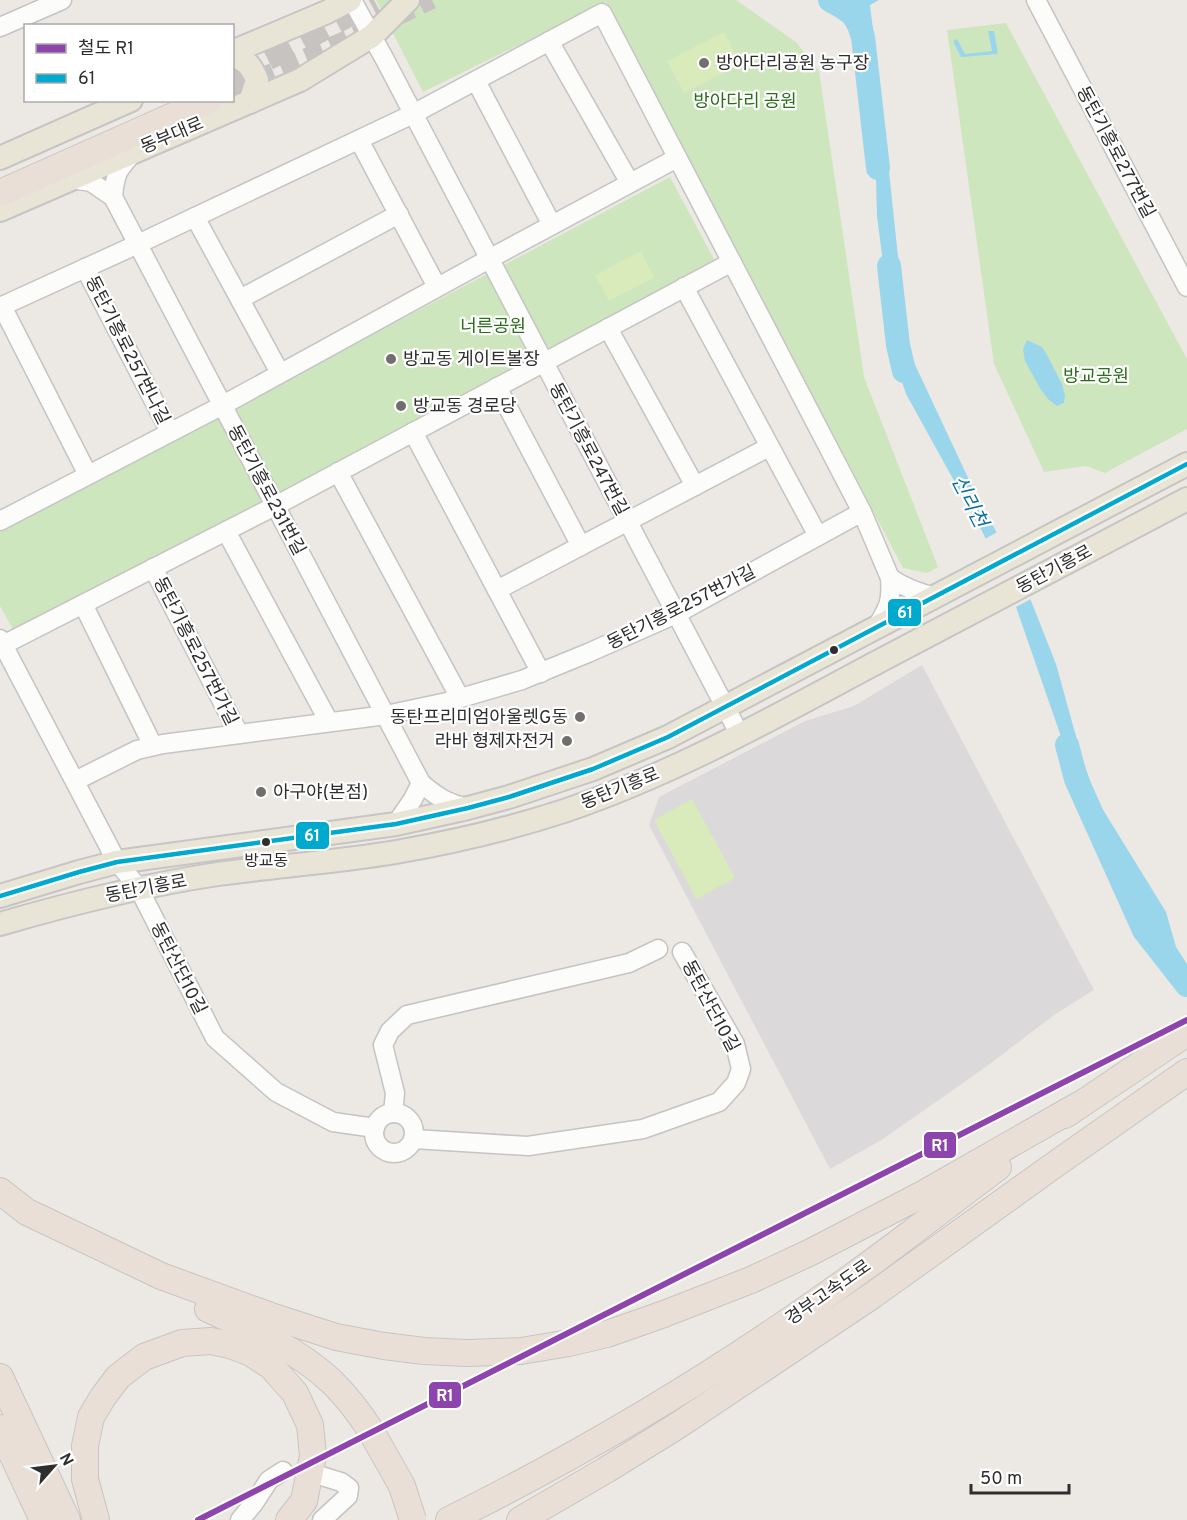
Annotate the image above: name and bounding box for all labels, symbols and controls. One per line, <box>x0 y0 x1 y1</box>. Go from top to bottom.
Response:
legend <box>24 24 234 102</box>
text: 철도 R1 <box>78 38 134 61</box>
place label: 방아다리공원 농구장 <box>716 53 869 76</box>
marker: 방아다리공원 농구장 <box>697 56 711 70</box>
text: 61 <box>78 68 95 91</box>
street label: 동탄기흥로277번길 <box>1070 83 1159 223</box>
park label: 방아다리 공원 <box>693 91 797 114</box>
street label: 동부대로 <box>138 113 208 160</box>
street label: 동탄기흥로257번나길 <box>79 272 174 429</box>
park label: 너른공원 <box>460 316 526 339</box>
place label: 방교동 게이트볼장 <box>403 349 540 372</box>
marker: 방교동 게이트볼장 <box>384 352 398 366</box>
park label: 방교공원 <box>1063 366 1129 389</box>
street label: 동탄기흥로247번길 <box>543 379 632 520</box>
place label: 방교동 경로당 <box>413 396 517 419</box>
marker: 방교동 경로당 <box>394 399 408 413</box>
street label: 동탄기흥로231번길 <box>222 422 310 560</box>
water label: 신리천 <box>944 471 994 535</box>
street label: 동탄기흥로 <box>1013 541 1097 600</box>
street label: 동탄기흥로257번가길 <box>603 561 760 656</box>
street label: 동탄기흥로257번가길 <box>147 573 242 730</box>
line badge: 61 <box>887 598 922 627</box>
text: 61 <box>897 604 913 624</box>
unlabelled marker <box>828 644 840 656</box>
place label: 동탄프리미엄아울렛G동 <box>390 707 568 730</box>
marker: 동탄프리미엄아울렛G동 <box>573 710 587 724</box>
place label: 라바 형제자전거 <box>435 731 555 754</box>
marker: 라바 형제자전거 <box>560 734 574 748</box>
street label: 동탄기흥로 <box>578 763 663 816</box>
place label: 아구야(본점) <box>273 782 368 805</box>
marker: 아구야(본점) <box>254 785 268 799</box>
line badge: 61 <box>295 821 330 850</box>
text: 61 <box>304 827 320 847</box>
marker: 방교동 <box>260 836 272 848</box>
place label: 방교동 <box>244 852 288 872</box>
street label: 동탄기흥로 <box>103 870 189 909</box>
street label: 동탄산단10길 <box>144 918 211 1019</box>
street label: 동탄산단10길 <box>676 957 744 1057</box>
line badge: R1 <box>923 1131 957 1159</box>
text: R1 <box>931 1137 949 1157</box>
street label: 경부고속도로 <box>782 1255 876 1331</box>
line badge: R1 <box>428 1381 462 1409</box>
text: R1 <box>436 1387 454 1407</box>
north arrow <box>24 1436 84 1496</box>
text: N <box>54 1450 77 1470</box>
scale bar <box>971 1457 1068 1495</box>
text: 50 m <box>980 1468 1022 1491</box>

